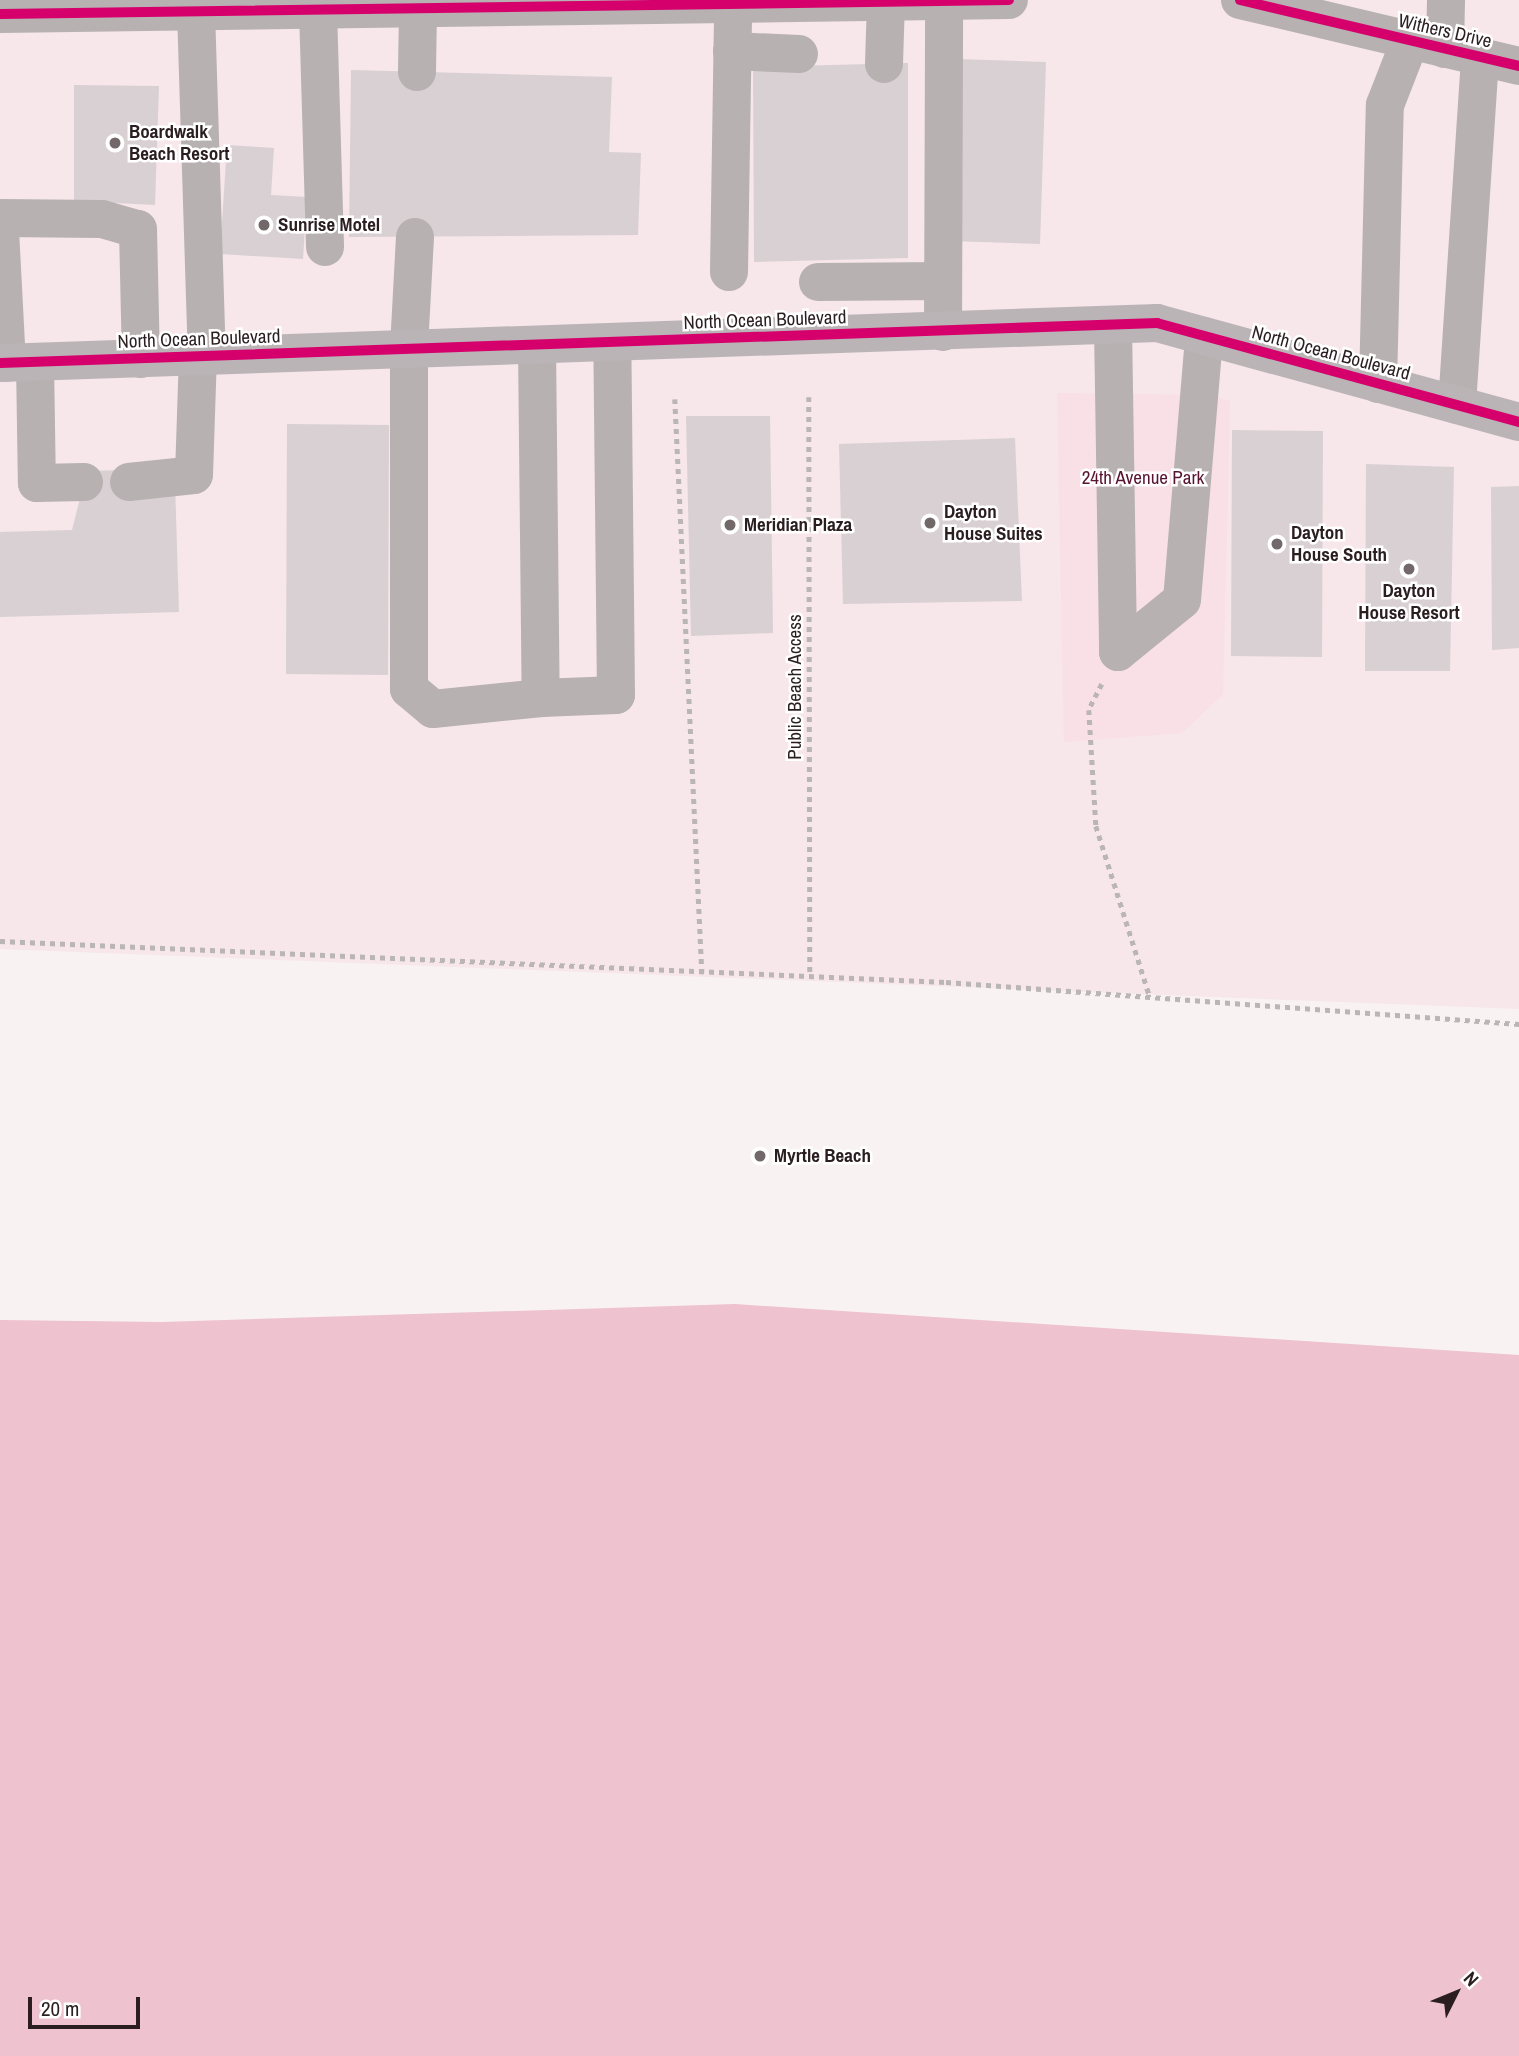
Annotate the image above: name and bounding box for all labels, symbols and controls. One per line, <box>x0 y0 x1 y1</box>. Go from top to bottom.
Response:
street label: Withers Drive <box>1396 9 1494 53</box>
place label: Boardwalk Beach Resort <box>129 121 229 165</box>
marker: Boardwalk Beach Resort <box>107 135 123 151</box>
place label: Sunrise Motel <box>278 214 380 236</box>
marker: Sunrise Motel <box>256 217 272 233</box>
street label: North Ocean Boulevard <box>683 306 847 334</box>
street label: North Ocean Boulevard <box>1249 321 1413 385</box>
street label: North Ocean Boulevard <box>117 325 281 353</box>
park label: 24th Avenue Park <box>1081 467 1205 489</box>
place label: Dayton House Suites <box>944 501 1043 545</box>
place label: Meridian Plaza <box>744 514 852 536</box>
marker: Dayton House Suites <box>922 515 938 531</box>
marker: Meridian Plaza <box>722 517 738 533</box>
place label: Dayton House South <box>1291 522 1387 566</box>
marker: Dayton House South <box>1269 536 1285 552</box>
marker: Dayton House Resort <box>1401 561 1417 577</box>
place label: Dayton House Resort <box>1358 580 1460 624</box>
street label: Public Beach Access <box>784 614 806 760</box>
place label: Myrtle Beach <box>774 1145 871 1167</box>
marker: Myrtle Beach <box>752 1148 768 1164</box>
north arrow <box>1421 1958 1491 2028</box>
text: N <box>1458 1966 1485 1992</box>
scale bar <box>32 1982 144 2026</box>
text: 20 m <box>41 1994 79 2023</box>

